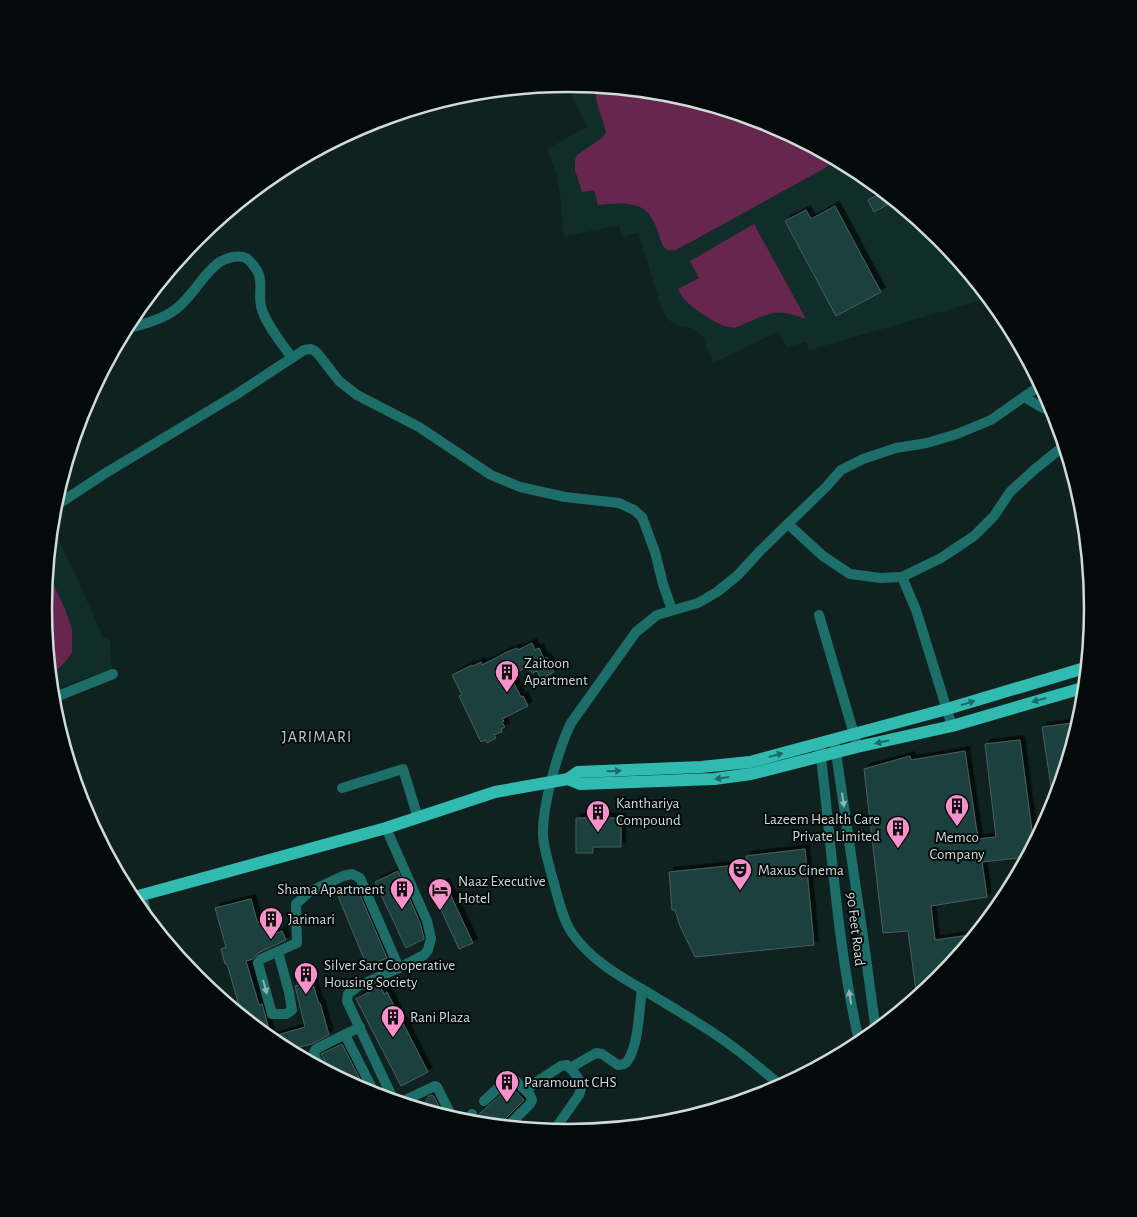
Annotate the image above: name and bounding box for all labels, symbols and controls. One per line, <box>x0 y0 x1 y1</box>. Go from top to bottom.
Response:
place label: Zaitoon Apartment <box>524 656 588 688</box>
building icon: Zaitoon Apartment <box>494 659 520 693</box>
one-way arrow <box>1031 697 1046 705</box>
one-way arrow <box>961 698 976 706</box>
district label: JARIMARI <box>282 729 352 745</box>
one-way arrow <box>873 738 889 746</box>
one-way arrow <box>768 751 783 759</box>
one-way arrow <box>607 766 623 774</box>
one-way arrow <box>714 774 730 782</box>
one-way arrow <box>840 793 848 809</box>
building icon: Memco Company <box>944 793 970 827</box>
place label: Kanthariya Compound <box>616 796 681 828</box>
building icon: Kanthariya Compound <box>585 799 611 833</box>
place label: Lazeem Health Care Private Limited <box>764 812 880 844</box>
building icon: Lazeem Health Care Private Limited <box>885 815 911 849</box>
place label: Memco Company <box>930 830 985 862</box>
theatre icon: Maxus Cinema <box>727 857 753 891</box>
place label: Maxus Cinema <box>758 863 844 878</box>
place label: Naaz Executive Hotel <box>458 874 546 906</box>
building icon: Shama Apartment <box>389 876 415 910</box>
hotel icon: Naaz Executive Hotel <box>427 877 453 911</box>
place label: Shama Apartment <box>277 882 384 897</box>
street label: 90 Feet Road <box>844 891 868 967</box>
building icon: Jarimari <box>258 906 284 940</box>
place label: Jarimari <box>288 912 335 927</box>
place label: Silver Sarc Cooperative Housing Society <box>324 958 455 990</box>
building icon: Silver Sarc Cooperative Housing Society <box>293 961 319 995</box>
one-way arrow <box>261 980 269 995</box>
one-way arrow <box>846 989 854 1005</box>
building icon: Rani Plaza <box>380 1004 406 1038</box>
place label: Rani Plaza <box>410 1010 470 1025</box>
building icon: Paramount CHS <box>494 1069 520 1103</box>
place label: Paramount CHS <box>524 1075 617 1090</box>

